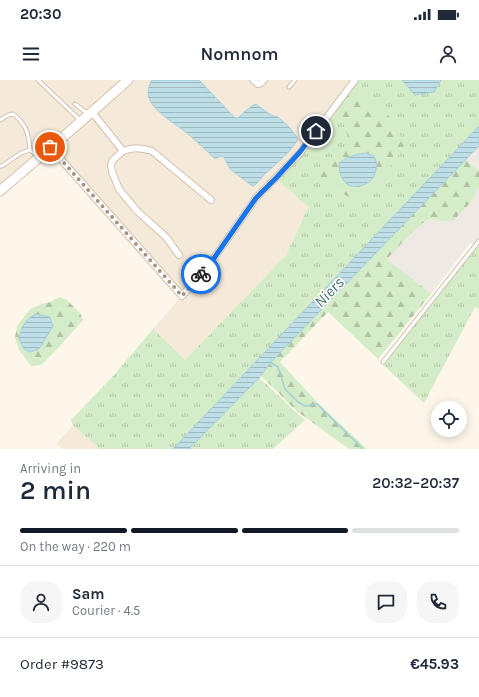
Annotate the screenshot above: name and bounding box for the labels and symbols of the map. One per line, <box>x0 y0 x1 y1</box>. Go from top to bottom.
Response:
pin <box>299 114 333 148</box>
pin <box>33 130 67 164</box>
courier <box>181 254 221 294</box>
water label: Niers <box>310 273 348 311</box>

